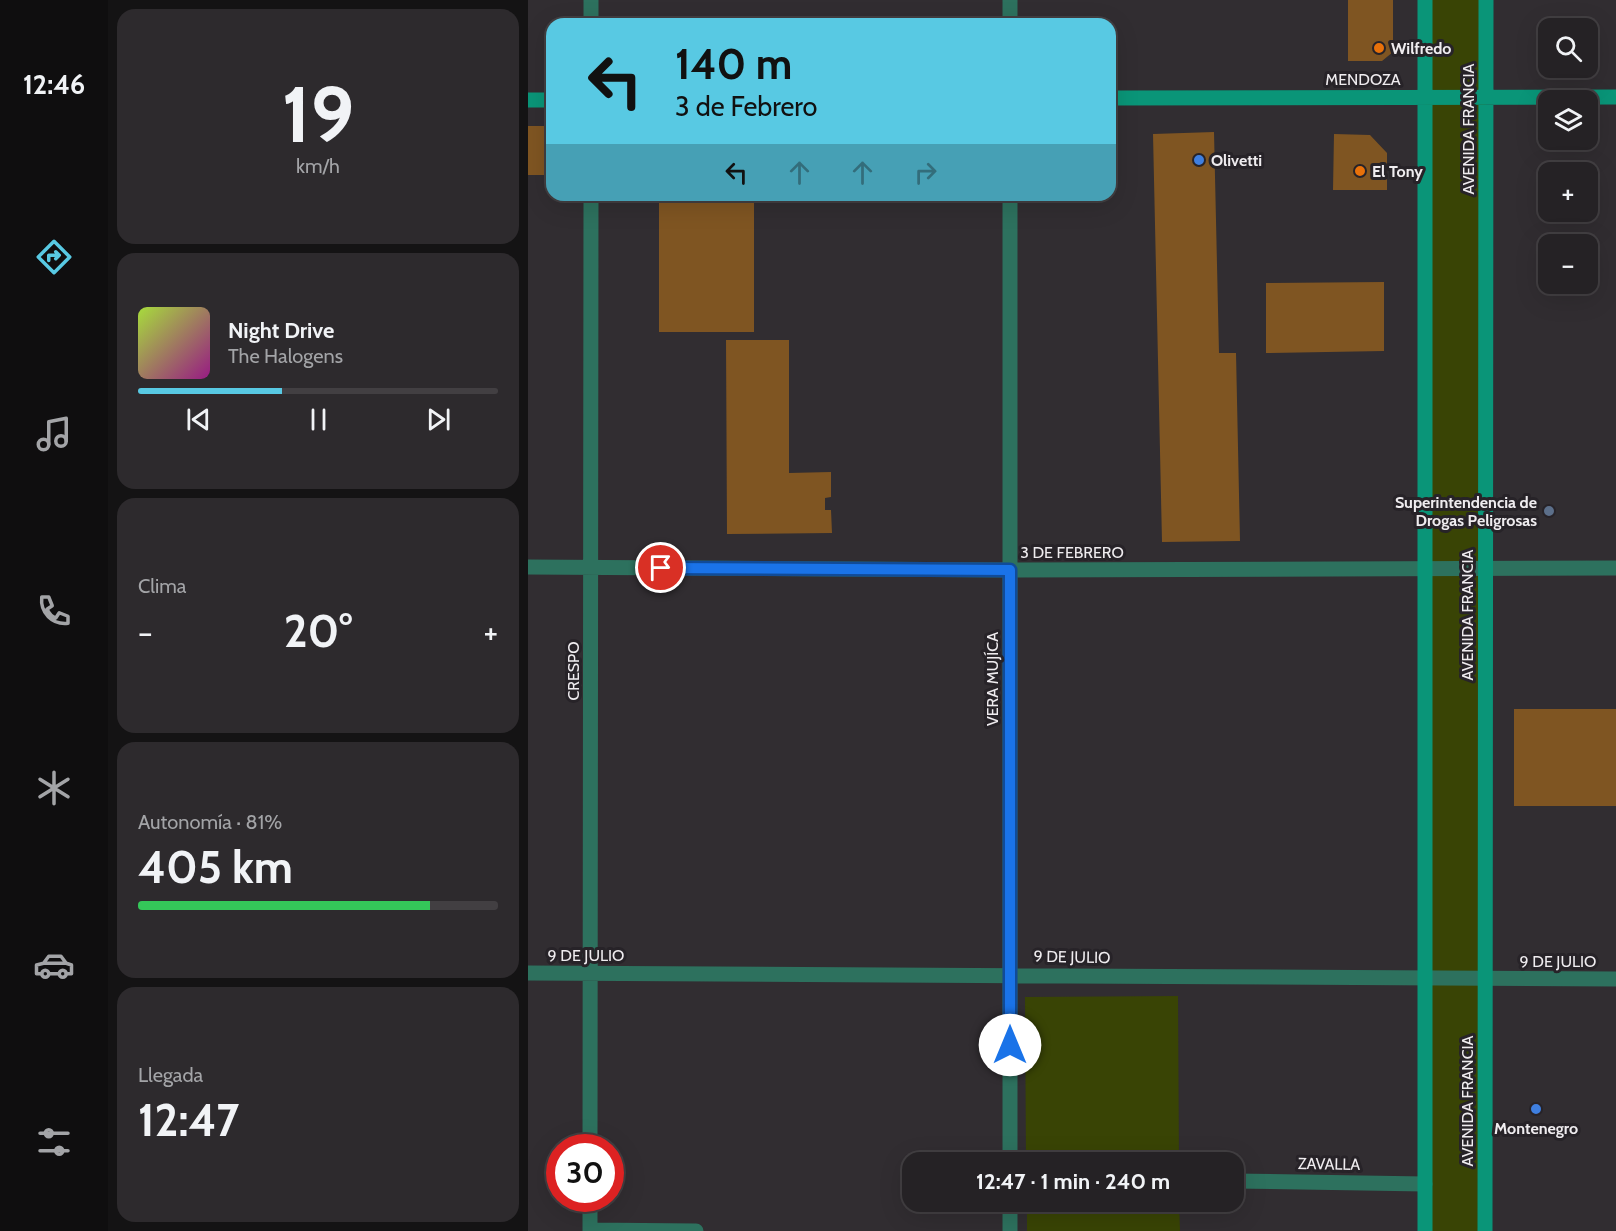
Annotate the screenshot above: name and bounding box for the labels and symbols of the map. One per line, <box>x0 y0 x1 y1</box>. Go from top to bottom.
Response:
place label: Wilfredo <box>1391 39 1451 58</box>
marker: Wilfredo <box>1372 41 1386 55</box>
street label: AVENIDA FRANCIA <box>1459 63 1478 194</box>
street label: MENDOZA <box>1325 70 1401 89</box>
place label: Olivetti <box>1211 151 1262 170</box>
marker: Olivetti <box>1192 153 1206 167</box>
place label: El Tony <box>1372 162 1423 181</box>
marker: El Tony <box>1353 164 1367 178</box>
place label: Superintendencia de Drogas Peligrosas <box>1395 493 1537 530</box>
marker: Superintendencia de Drogas Peligrosas <box>1542 504 1556 518</box>
pin <box>635 542 686 593</box>
street label: 3 DE FEBRERO <box>1020 543 1124 562</box>
street label: AVENIDA FRANCIA <box>1458 549 1477 680</box>
street label: VERA MUJÍCA <box>983 632 1002 726</box>
street label: CRESPO <box>564 641 583 701</box>
street label: 9 DE JULIO <box>548 946 624 965</box>
street label: 9 DE JULIO <box>1033 947 1111 967</box>
street label: 9 DE JULIO <box>1520 952 1596 971</box>
position arrow <box>978 1013 1042 1077</box>
street label: AVENIDA FRANCIA <box>1458 1035 1477 1166</box>
marker: Montenegro <box>1529 1102 1543 1116</box>
place label: Montenegro <box>1494 1119 1578 1138</box>
speed limit sign: 30 <box>546 1134 624 1212</box>
street label: ZAVALLA <box>1298 1154 1361 1174</box>

